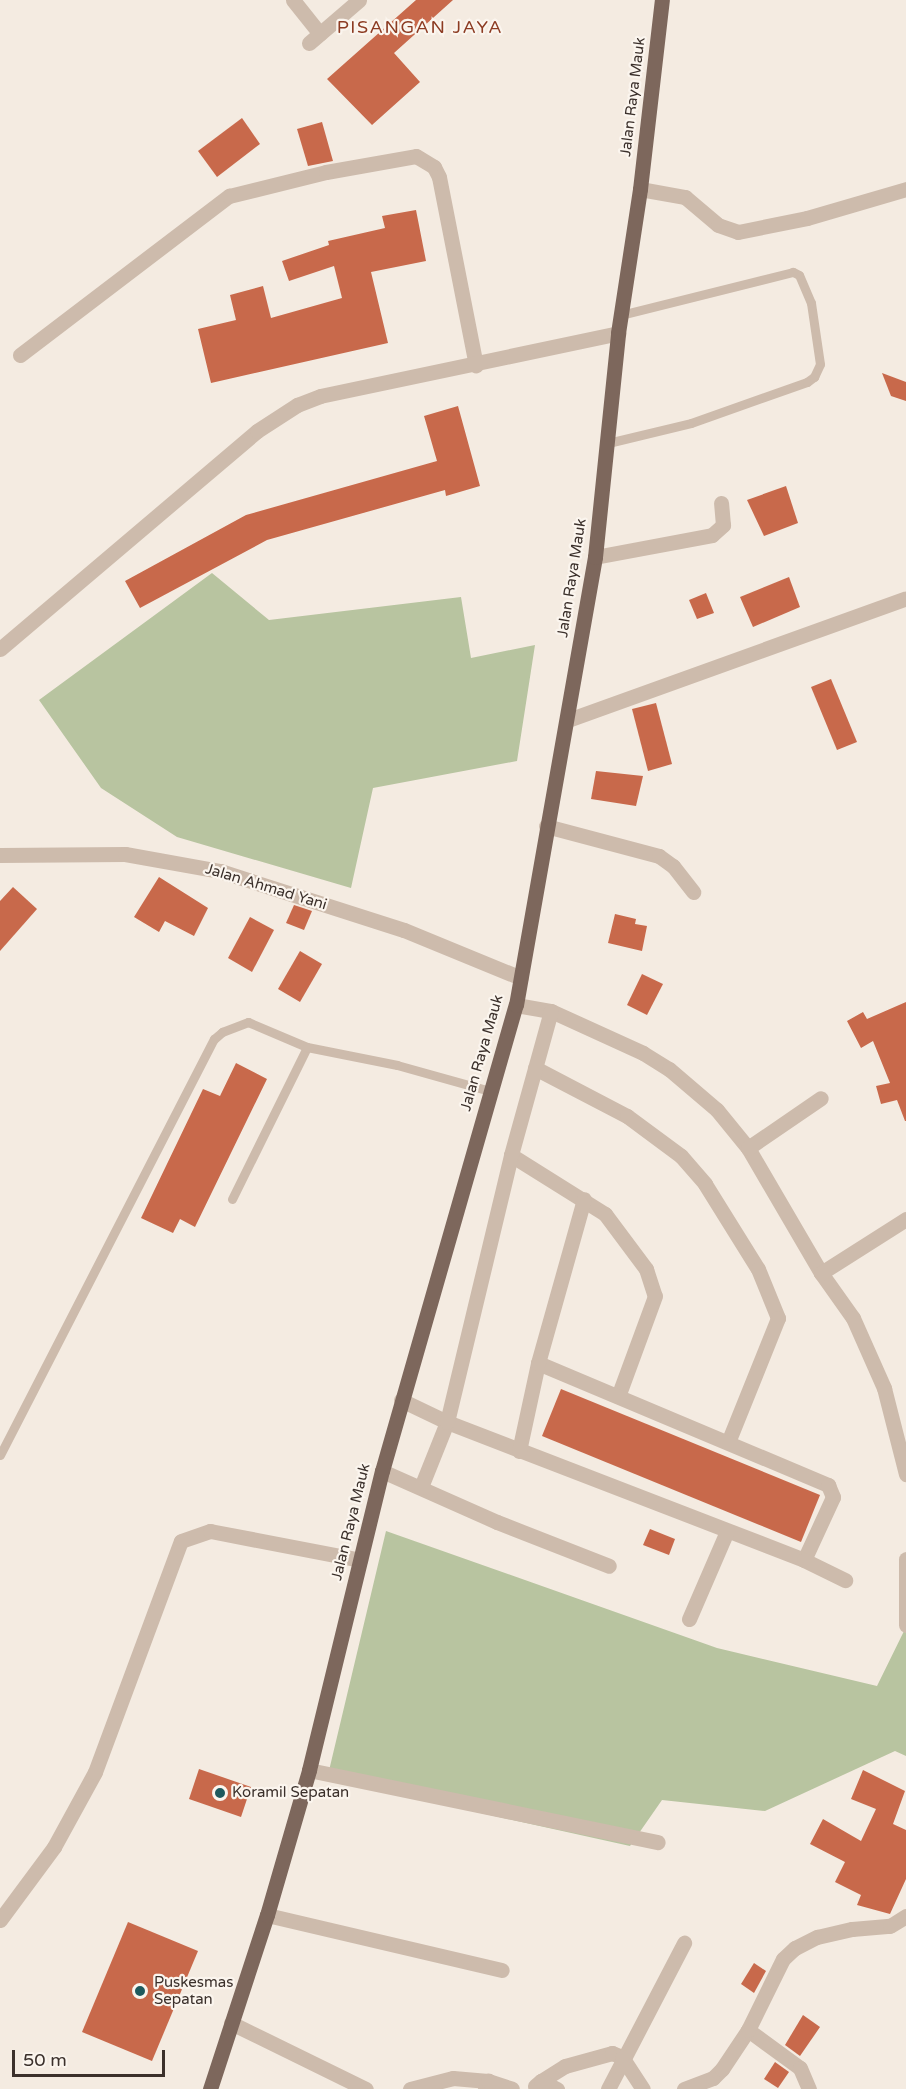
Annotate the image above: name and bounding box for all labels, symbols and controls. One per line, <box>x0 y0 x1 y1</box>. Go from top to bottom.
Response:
district label: PISANGAN JAYA <box>337 16 503 38</box>
street label: Jalan Raya Mauk <box>617 36 649 158</box>
street label: Jalan Raya Mauk <box>554 517 590 639</box>
street label: Jalan Ahmad Yani <box>203 860 329 914</box>
street label: Jalan Raya Mauk <box>457 993 507 1113</box>
street label: Jalan Raya Mauk <box>328 1462 374 1582</box>
place label: Koramil Sepatan <box>232 1784 349 1802</box>
marker: Koramil Sepatan <box>213 1786 227 1800</box>
place label: Puskesmas Sepatan <box>154 1973 233 2008</box>
marker: Puskesmas Sepatan <box>131 1982 149 2000</box>
scale bar <box>15 2038 168 2076</box>
text: 50 m <box>23 2049 67 2071</box>

